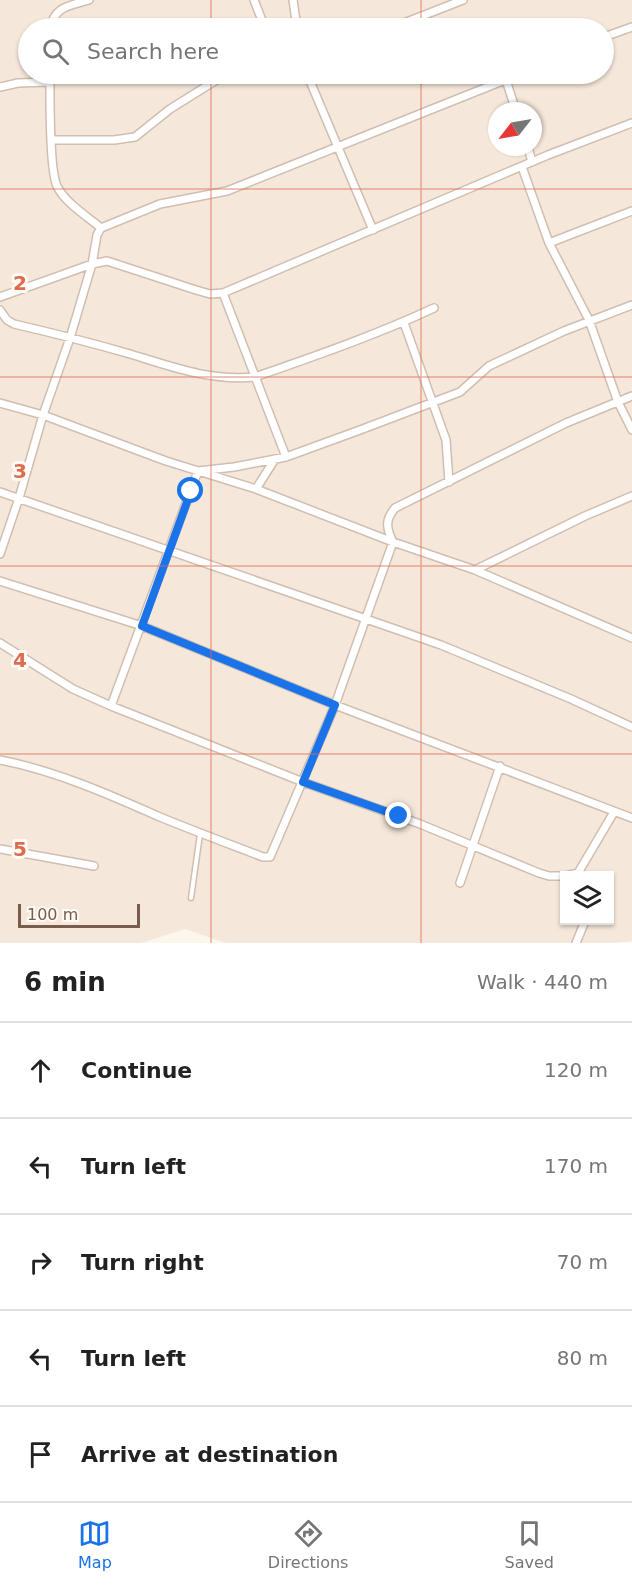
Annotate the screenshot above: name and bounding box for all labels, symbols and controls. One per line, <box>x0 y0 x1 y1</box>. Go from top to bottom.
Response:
search box <box>18 18 614 84</box>
icon: search <box>39 35 72 68</box>
text: Search here <box>87 39 219 64</box>
north arrow <box>488 102 542 156</box>
text: 2 <box>13 271 27 295</box>
text: 3 <box>13 459 27 483</box>
route start <box>177 477 203 503</box>
text: 4 <box>13 648 27 672</box>
route end <box>385 802 411 828</box>
text: 5 <box>13 837 27 861</box>
map controls <box>560 871 614 925</box>
button: layers <box>560 871 614 925</box>
scale bar <box>18 901 140 929</box>
text: 100 m <box>27 905 78 924</box>
text: 6 min <box>24 967 106 997</box>
text: Walk · 440 m <box>477 970 608 994</box>
icon: ahead <box>24 1054 57 1087</box>
text: Continue <box>81 1058 192 1083</box>
text: 120 m <box>544 1058 608 1082</box>
icon: left <box>24 1150 57 1183</box>
text: Turn left <box>81 1154 186 1179</box>
text: 170 m <box>544 1154 608 1178</box>
icon: right <box>24 1246 57 1279</box>
text: Turn right <box>81 1250 204 1275</box>
text: 70 m <box>557 1250 608 1274</box>
icon: left <box>24 1342 57 1375</box>
text: Turn left <box>81 1346 186 1371</box>
text: 80 m <box>557 1346 608 1370</box>
icon: arrive <box>24 1438 57 1471</box>
text: Arrive at destination <box>81 1442 338 1467</box>
tab: Map <box>78 1517 112 1572</box>
tab: Directions <box>268 1517 348 1572</box>
tab: Saved <box>505 1517 554 1572</box>

